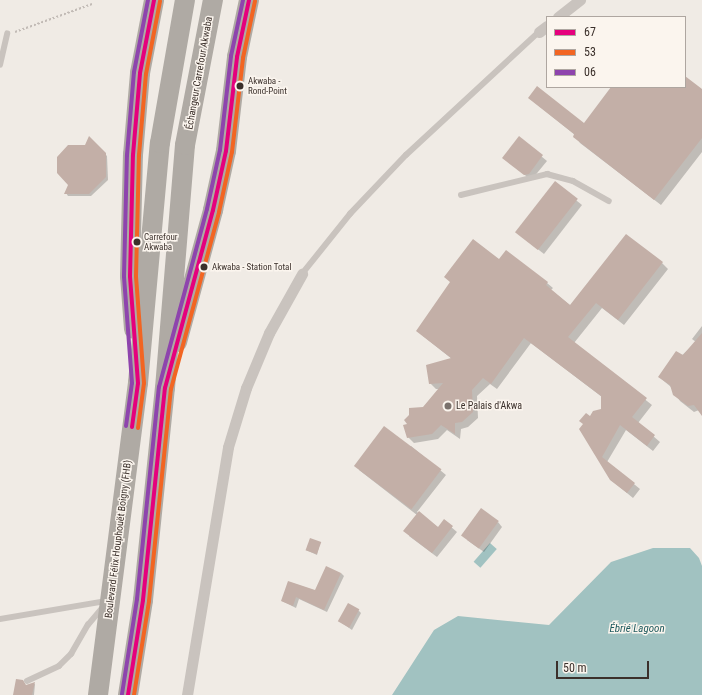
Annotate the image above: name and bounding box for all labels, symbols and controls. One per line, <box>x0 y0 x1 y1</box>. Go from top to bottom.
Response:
street label: Échangeur Carrefour Akwaba <box>183 16 215 130</box>
legend <box>546 16 686 88</box>
text: 67 <box>584 25 596 39</box>
text: 53 <box>584 45 596 59</box>
text: 06 <box>584 65 596 79</box>
place label: Akwaba - Rond-Point <box>248 76 287 97</box>
marker: Akwaba - Rond-Point <box>235 81 245 91</box>
place label: Carrefour Akwaba <box>144 232 177 253</box>
marker: Carrefour Akwaba <box>132 237 142 247</box>
marker: Akwaba - Station Total <box>199 262 209 272</box>
place label: Akwaba - Station Total <box>212 262 292 272</box>
place label: Le Palais d'Akwa <box>456 400 522 412</box>
marker: Le Palais d'Akwa <box>443 401 453 411</box>
street label: Boulevard Félix Houphouët Boigny (FHB) <box>102 459 134 619</box>
water label: Ébrié Lagoon <box>609 622 665 636</box>
scale bar <box>558 653 651 679</box>
text: 50 m <box>563 661 587 675</box>

